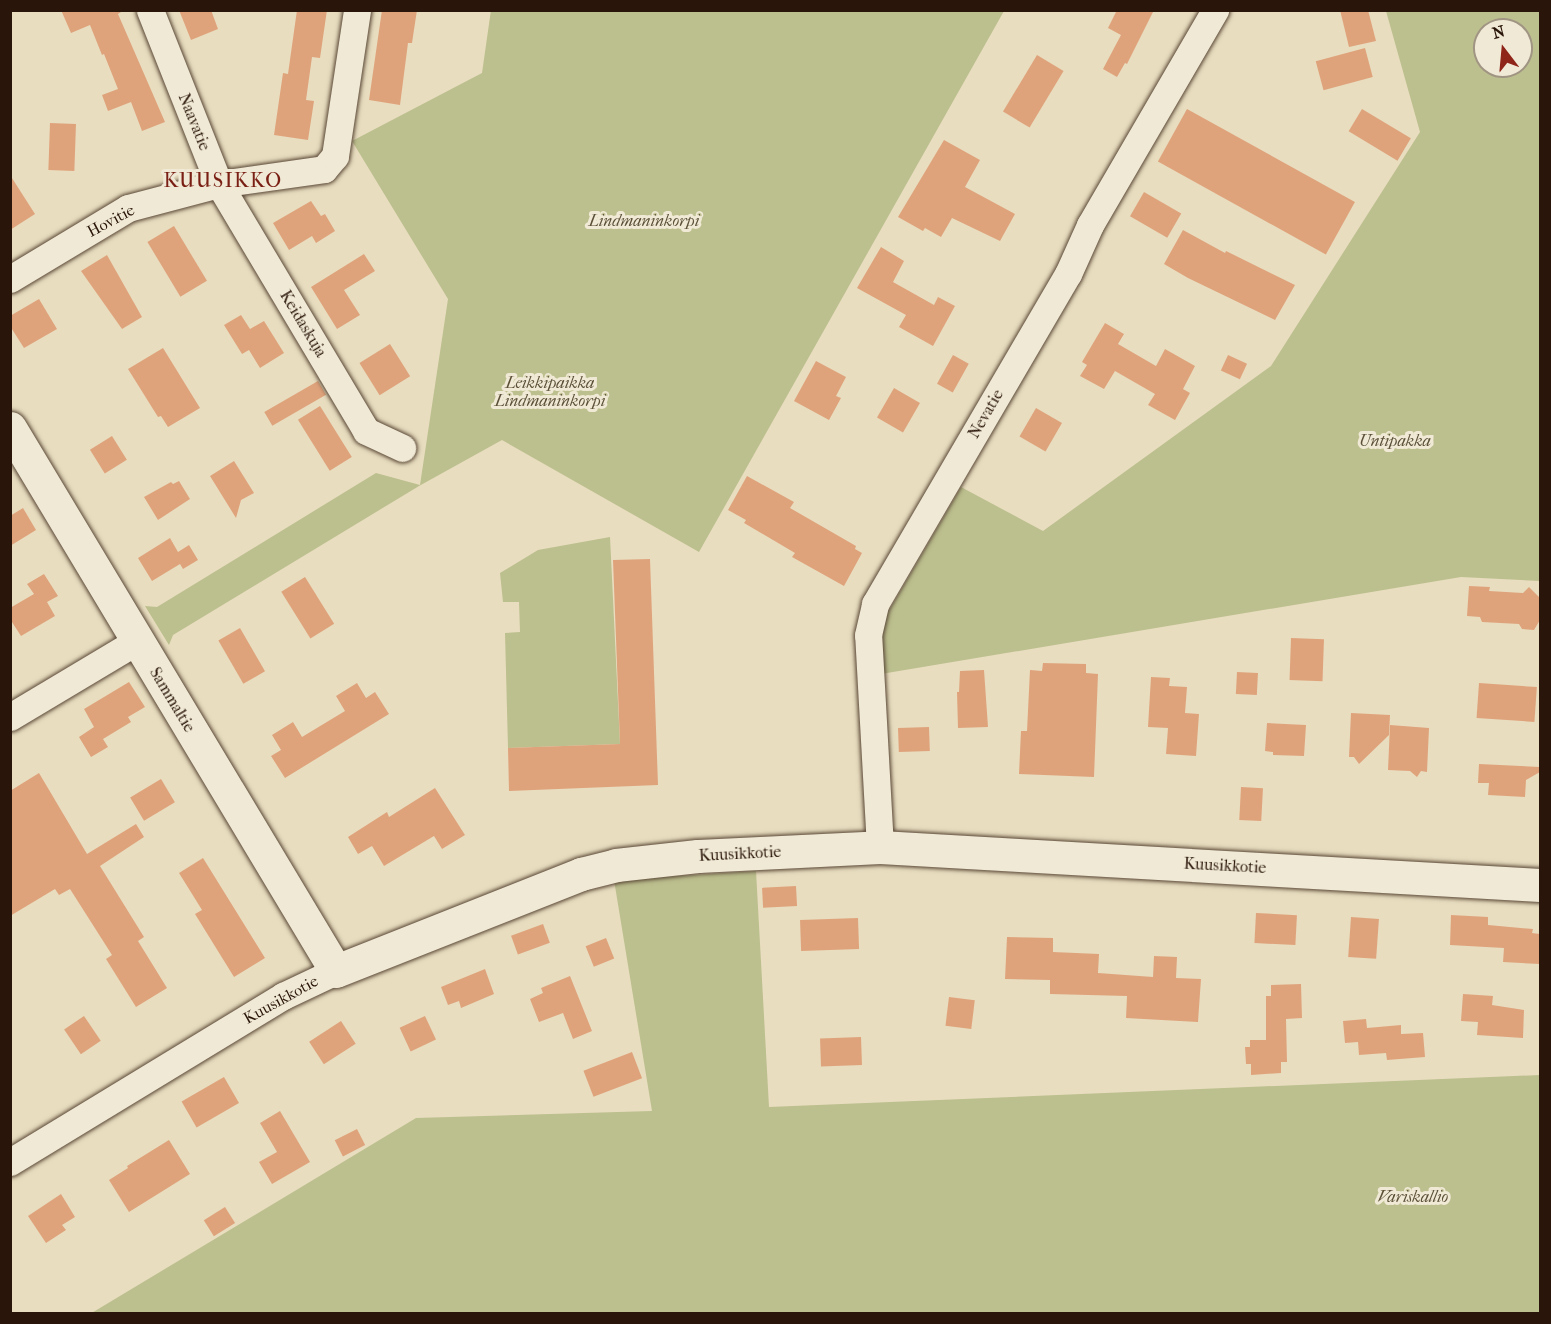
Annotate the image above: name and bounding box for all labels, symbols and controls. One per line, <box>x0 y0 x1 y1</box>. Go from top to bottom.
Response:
north arrow <box>1473 18 1533 78</box>
text: N <box>1490 21 1507 43</box>
street label: Naavatie <box>174 91 214 153</box>
district label: KUUSIKKO <box>163 168 283 192</box>
street label: Hovitie <box>84 201 138 241</box>
park label: Lindmaninkorpi <box>589 211 699 231</box>
street label: Keidaskuja <box>276 287 330 361</box>
park label: Leikkipaikka Lindmaninkorpi <box>495 373 605 411</box>
street label: Nevatie <box>964 386 1008 442</box>
park label: Untipakka <box>1359 431 1431 451</box>
street label: Sammaltie <box>145 664 199 736</box>
street label: Kuusikkotie <box>698 842 782 866</box>
street label: Kuusikkotie <box>1183 854 1267 878</box>
street label: Kuusikkotie <box>240 972 322 1028</box>
park label: Variskallio <box>1378 1187 1448 1207</box>

